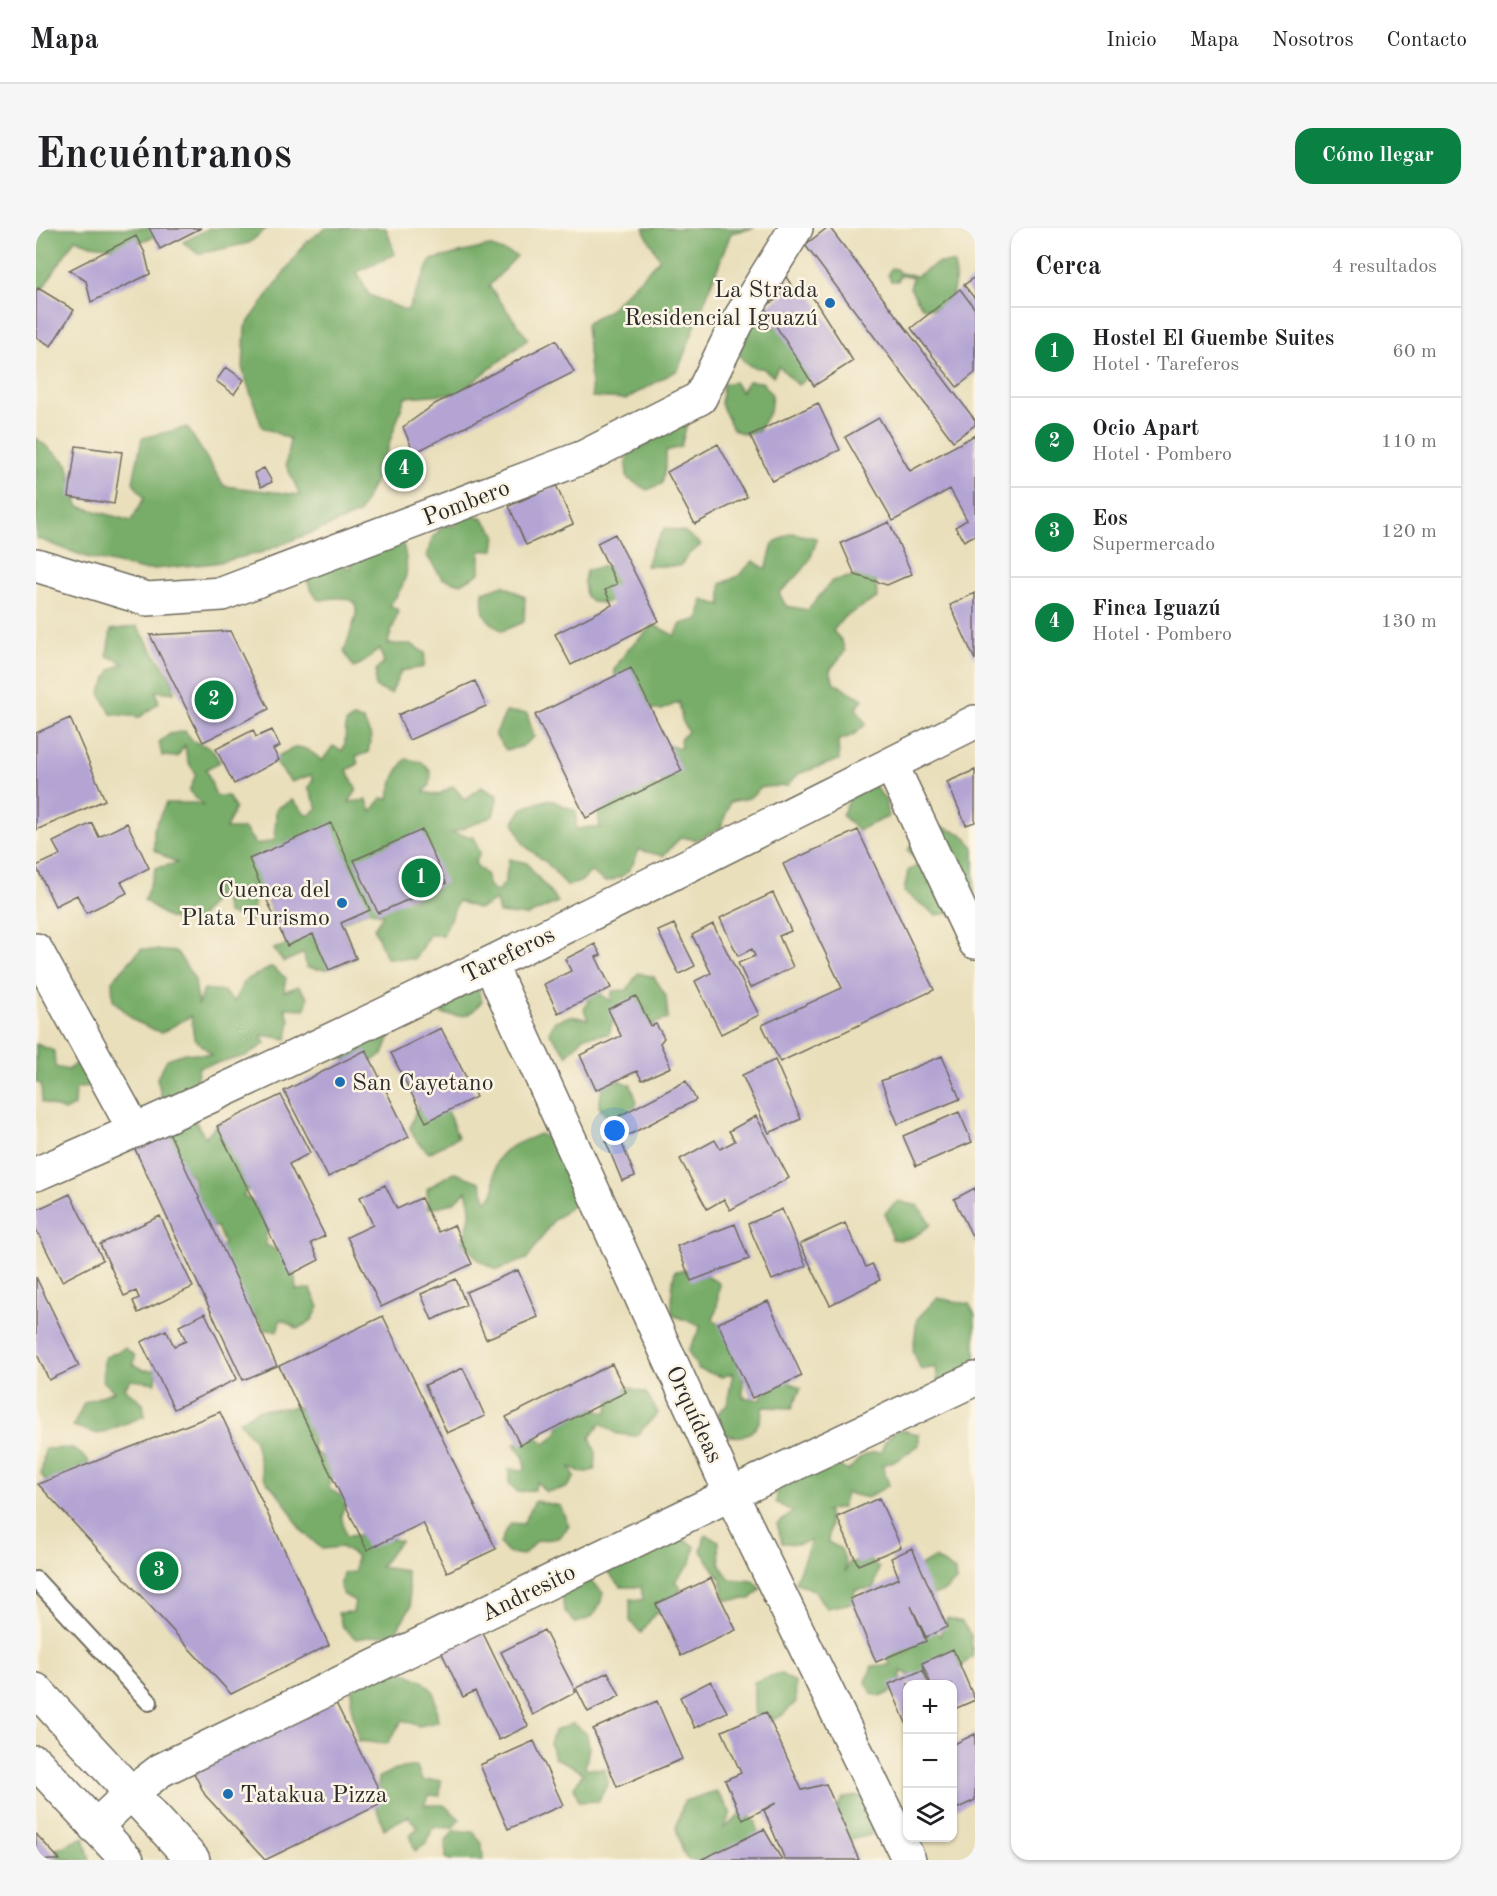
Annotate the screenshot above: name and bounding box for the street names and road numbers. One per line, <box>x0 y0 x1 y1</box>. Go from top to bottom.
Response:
street label: Pombero <box>420 476 514 531</box>
street label: Tareferos <box>459 923 559 988</box>
street label: Orquídeas <box>660 1363 726 1467</box>
street label: Andresito <box>478 1561 580 1627</box>

